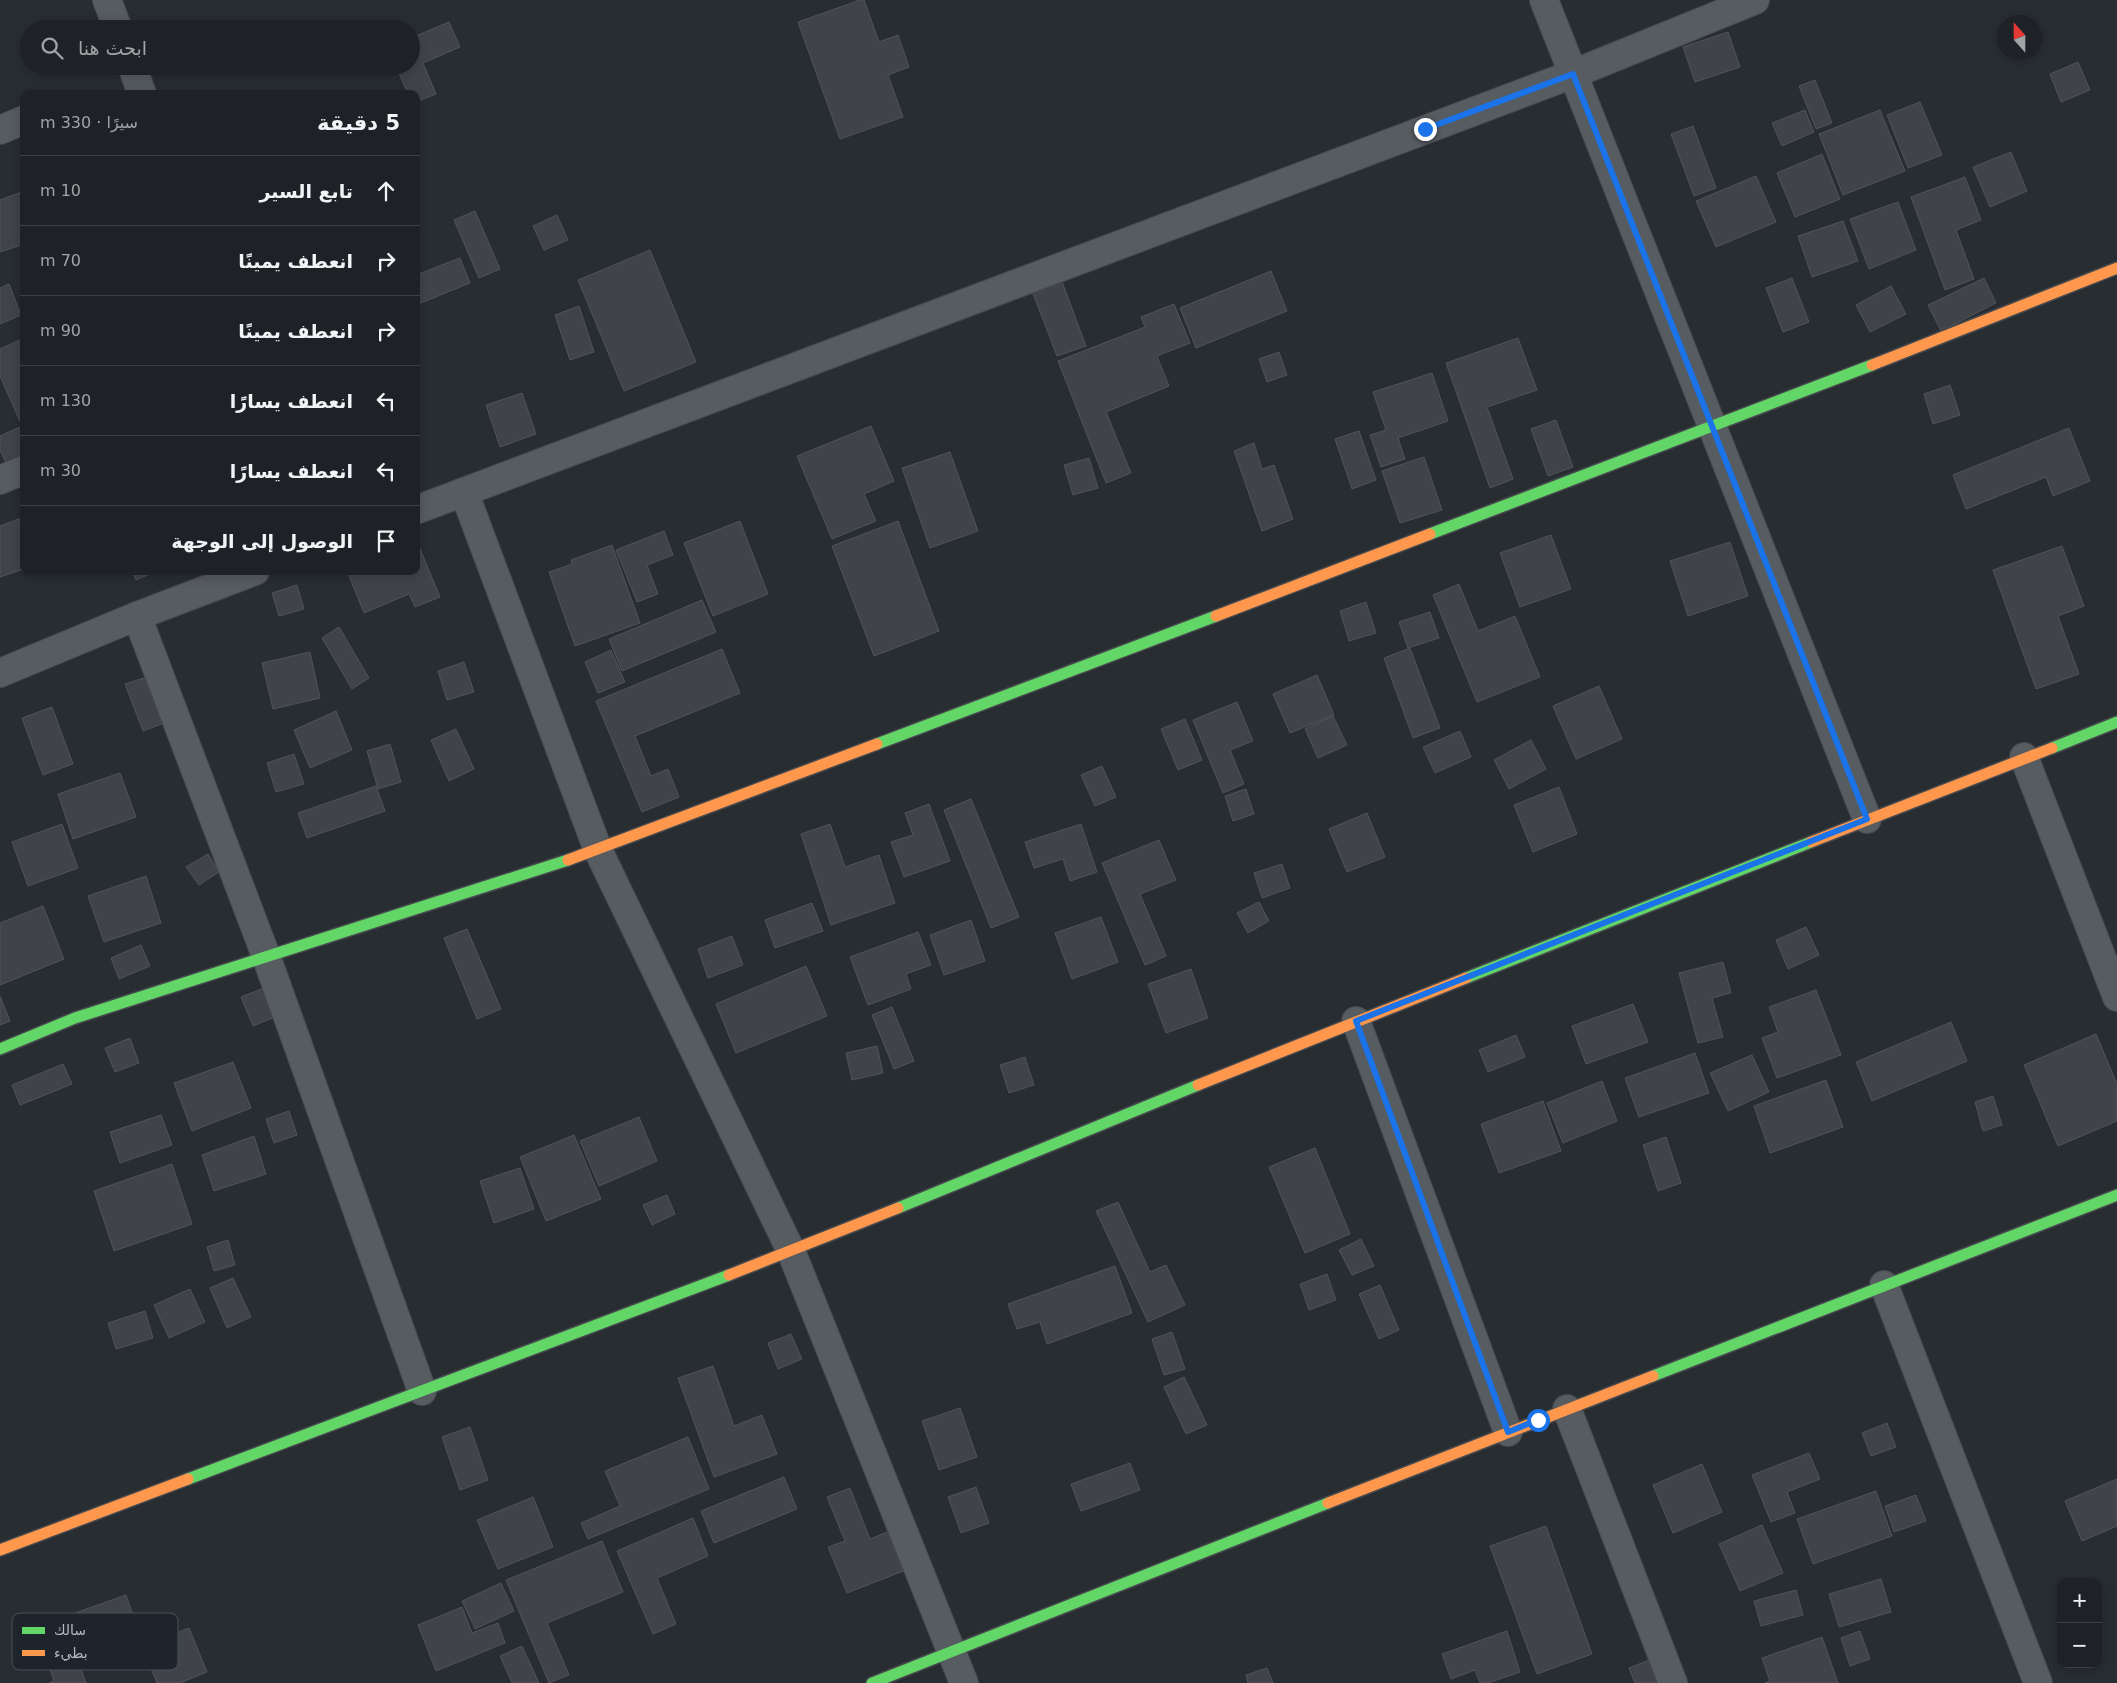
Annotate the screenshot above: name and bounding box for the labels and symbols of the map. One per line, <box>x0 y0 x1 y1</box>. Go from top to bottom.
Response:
north arrow <box>1997 15 2042 60</box>
route end <box>1414 118 1437 141</box>
route start <box>1527 1409 1550 1432</box>
legend <box>12 1613 178 1670</box>
text: سالك <box>54 1622 86 1638</box>
text: بطيء <box>54 1645 88 1662</box>

